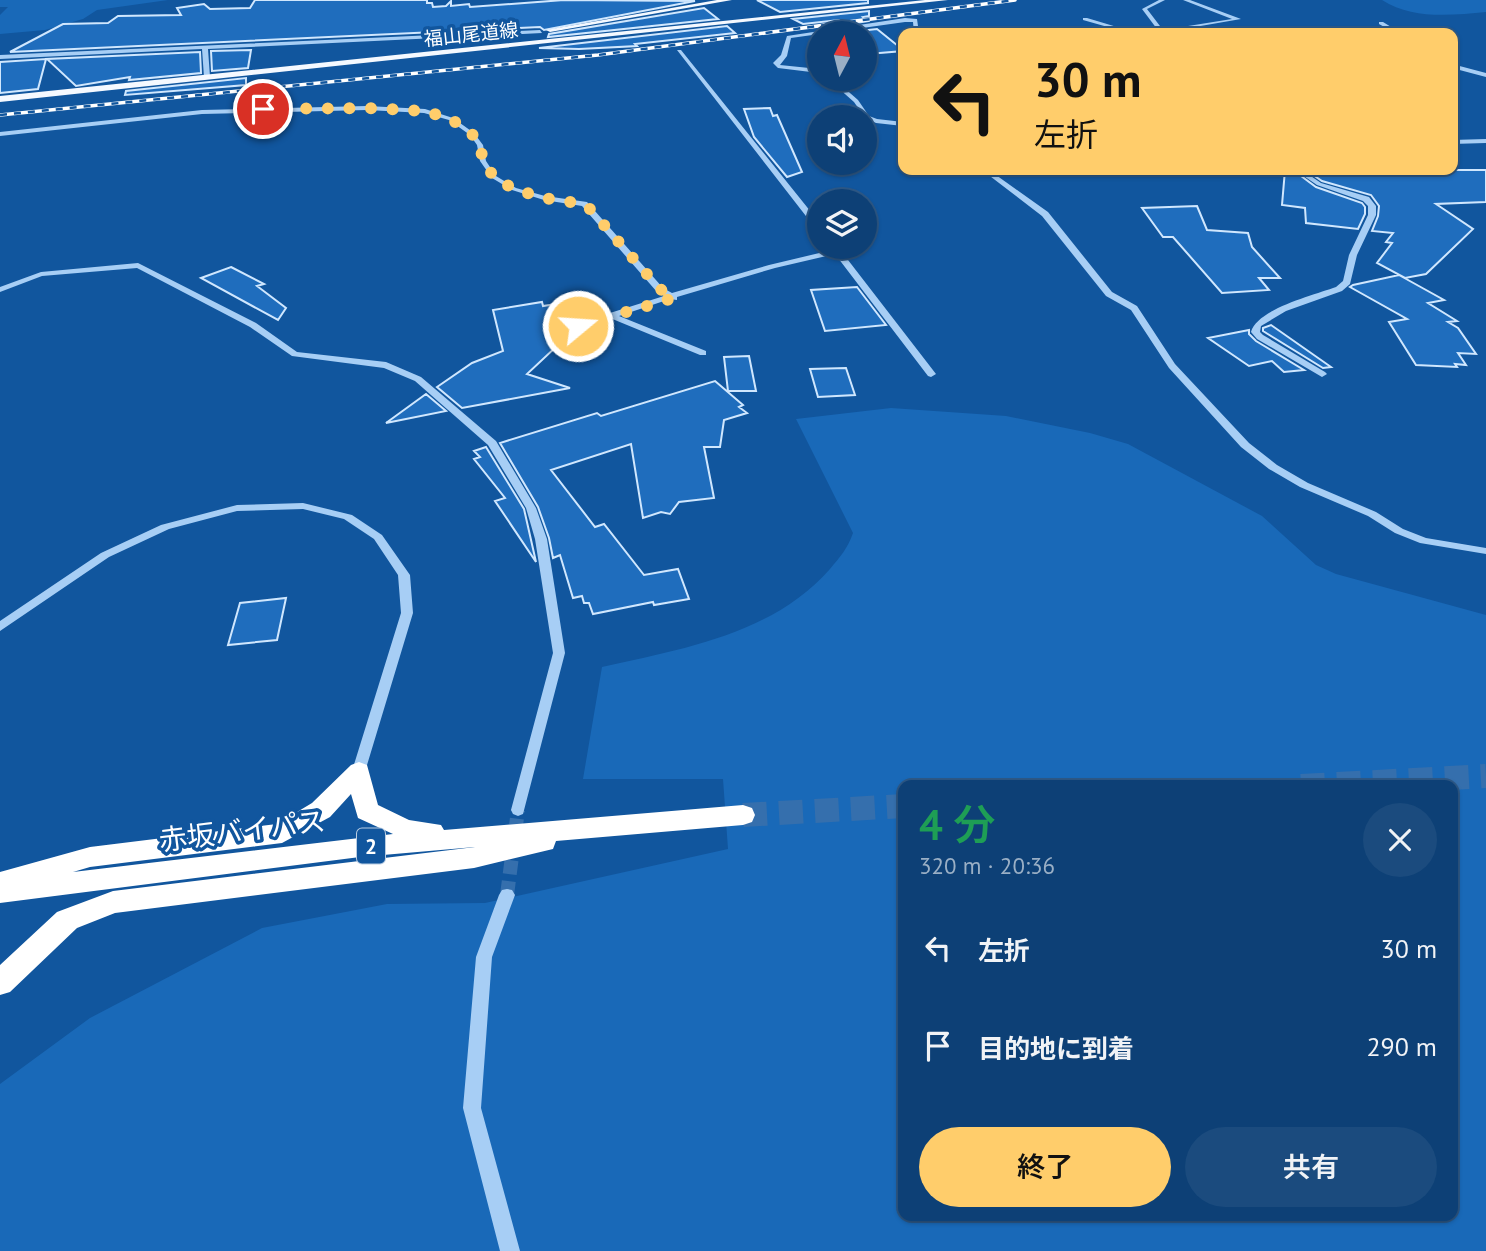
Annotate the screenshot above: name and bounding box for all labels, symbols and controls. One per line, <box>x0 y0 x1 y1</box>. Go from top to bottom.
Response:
street label: 福山尾道線 <box>422 17 520 51</box>
north arrow <box>807 21 877 91</box>
map controls <box>807 21 877 259</box>
text: 30 m <box>1034 47 1141 111</box>
icon: left <box>919 56 1010 147</box>
pin <box>233 79 293 139</box>
icon: arrive <box>244 90 282 128</box>
button: sound <box>807 105 877 175</box>
text: 左折 <box>1034 113 1098 155</box>
button: layers <box>807 189 877 259</box>
position arrow <box>541 289 615 363</box>
text: 4 分 <box>919 797 995 852</box>
street label: 赤坂バイパス <box>157 801 327 859</box>
button: close <box>1363 803 1437 877</box>
road number: 2 <box>357 828 385 864</box>
text: 320 m · 20:36 <box>919 851 1055 880</box>
icon: left <box>919 929 957 967</box>
text: 30 m <box>1381 932 1437 965</box>
text: 左折 <box>978 934 1030 967</box>
icon: arrive <box>919 1027 957 1065</box>
text: 290 m <box>1366 1030 1437 1063</box>
text: 目的地に到着 <box>978 1032 1134 1065</box>
button: 終了 <box>919 1127 1171 1207</box>
button: 共有 <box>1185 1127 1437 1207</box>

